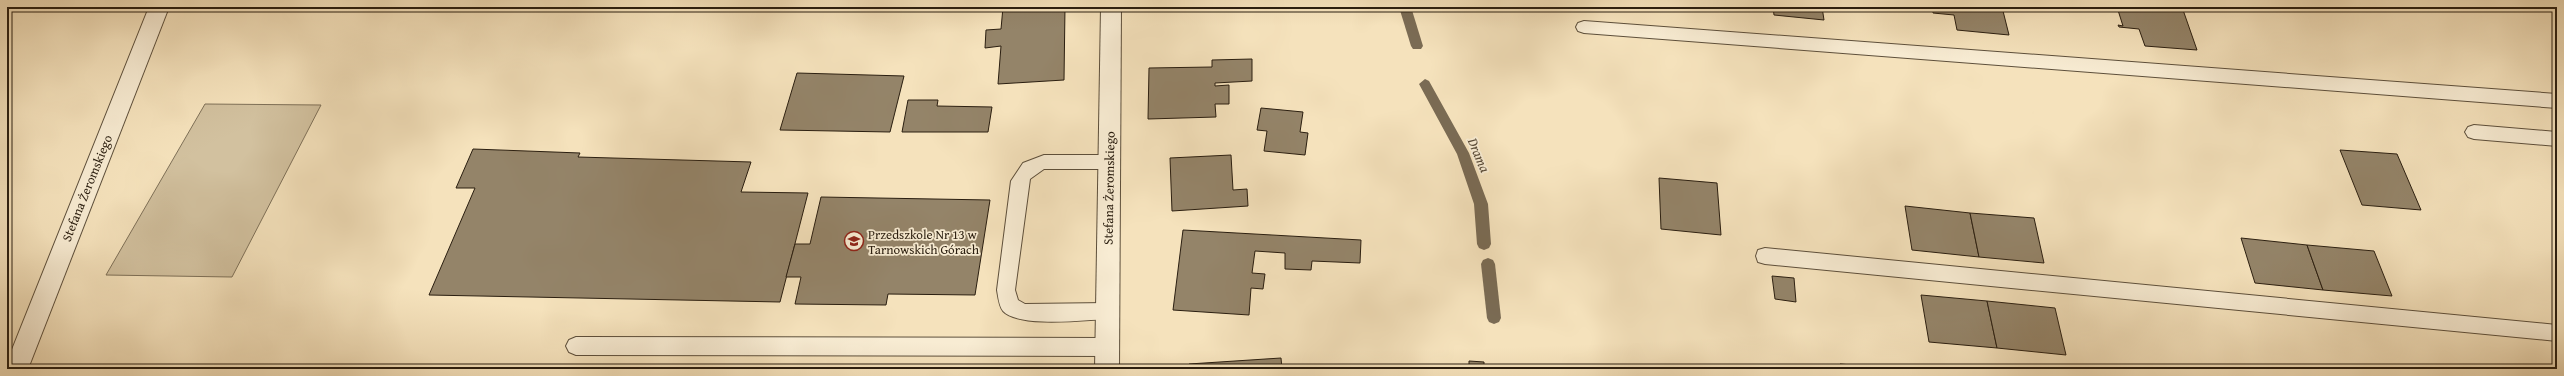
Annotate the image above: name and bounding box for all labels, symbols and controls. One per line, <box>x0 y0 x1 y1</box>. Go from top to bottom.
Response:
street label: Stefana Żeromskiego <box>57 131 117 244</box>
street label: Stefana Żeromskiego <box>1099 131 1119 245</box>
water label: Drama <box>1462 134 1495 176</box>
place label: Przedszkole Nr 13 w Tarnowskich Górach <box>868 225 980 259</box>
school or university icon: Przedszkole Nr 13 w Tarnowskich Górach <box>843 230 865 252</box>

